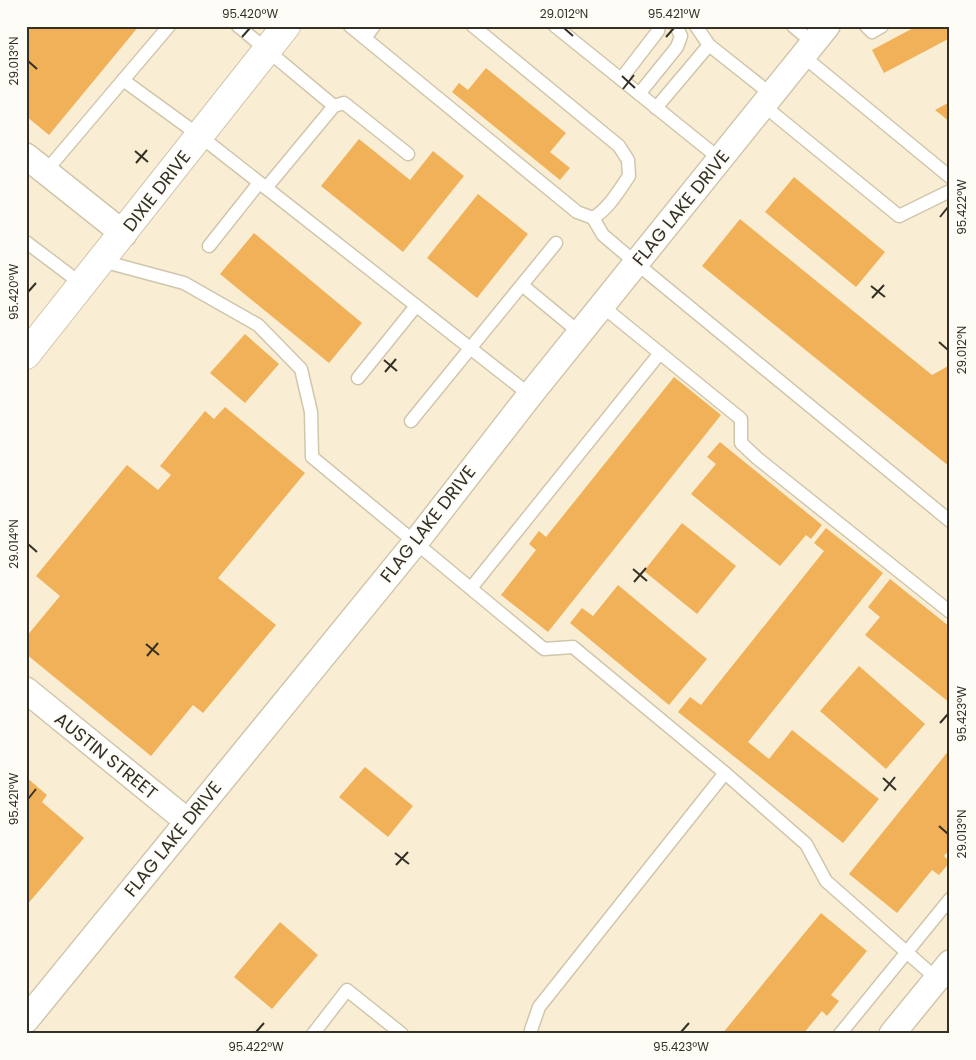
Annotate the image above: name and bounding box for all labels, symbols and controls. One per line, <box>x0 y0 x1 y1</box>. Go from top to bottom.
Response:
text: 95.420°W <box>222 5 278 22</box>
text: 29.012°N <box>540 5 588 22</box>
text: 95.421°W <box>648 5 701 22</box>
text: 29.013°N <box>5 37 22 85</box>
street label: DIXIE DRIVE <box>117 145 196 236</box>
street label: FLAG LAKE DRIVE <box>626 145 735 271</box>
text: 95.422°W <box>953 179 970 235</box>
text: 95.420°W <box>5 264 22 320</box>
text: 29.012°N <box>953 326 970 374</box>
street label: FLAG LAKE DRIVE <box>374 460 481 587</box>
text: 29.014°N <box>5 519 22 569</box>
text: 95.423°W <box>953 686 970 742</box>
street label: AUSTIN STREET <box>50 706 163 805</box>
text: 95.421°W <box>5 772 22 825</box>
street label: FLAG LAKE DRIVE <box>118 776 227 902</box>
text: 29.013°N <box>953 810 970 858</box>
text: 95.422°W <box>228 1038 284 1055</box>
text: 95.423°W <box>653 1038 709 1055</box>

